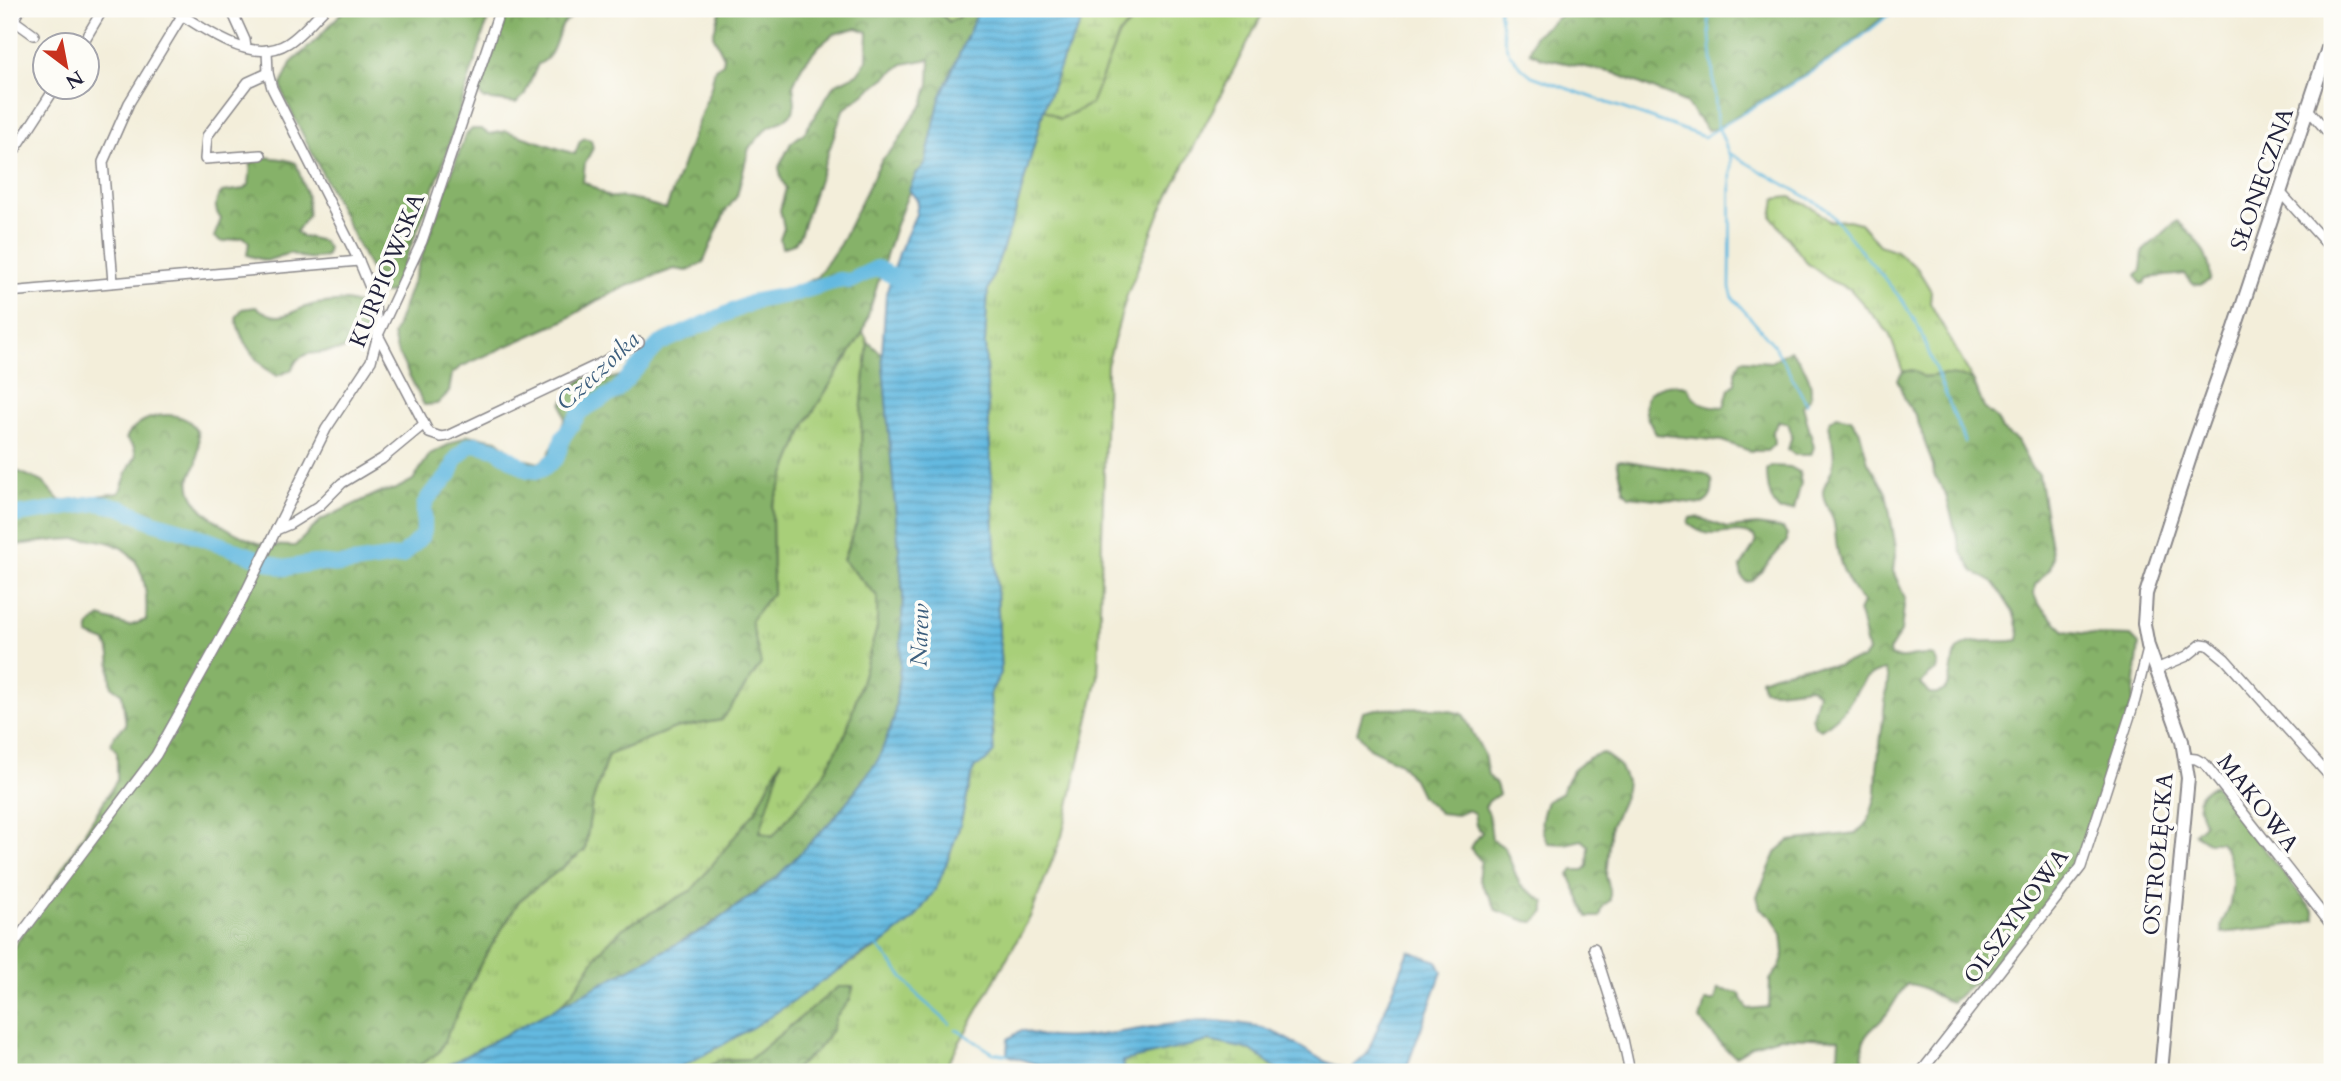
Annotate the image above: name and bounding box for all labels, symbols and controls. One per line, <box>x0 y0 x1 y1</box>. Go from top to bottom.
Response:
north arrow <box>32 32 102 102</box>
text: N <box>60 64 88 95</box>
street label: SŁONECZNA <box>2223 103 2301 255</box>
street label: KURPIOWSKA <box>342 188 432 352</box>
water label: Czeczotka <box>549 324 647 418</box>
water label: Narew <box>902 603 938 667</box>
street label: MAKOWA <box>2210 747 2307 859</box>
street label: OSTROŁĘCKA <box>2135 771 2181 937</box>
street label: OLSZYNOWA <box>1956 842 2076 990</box>

